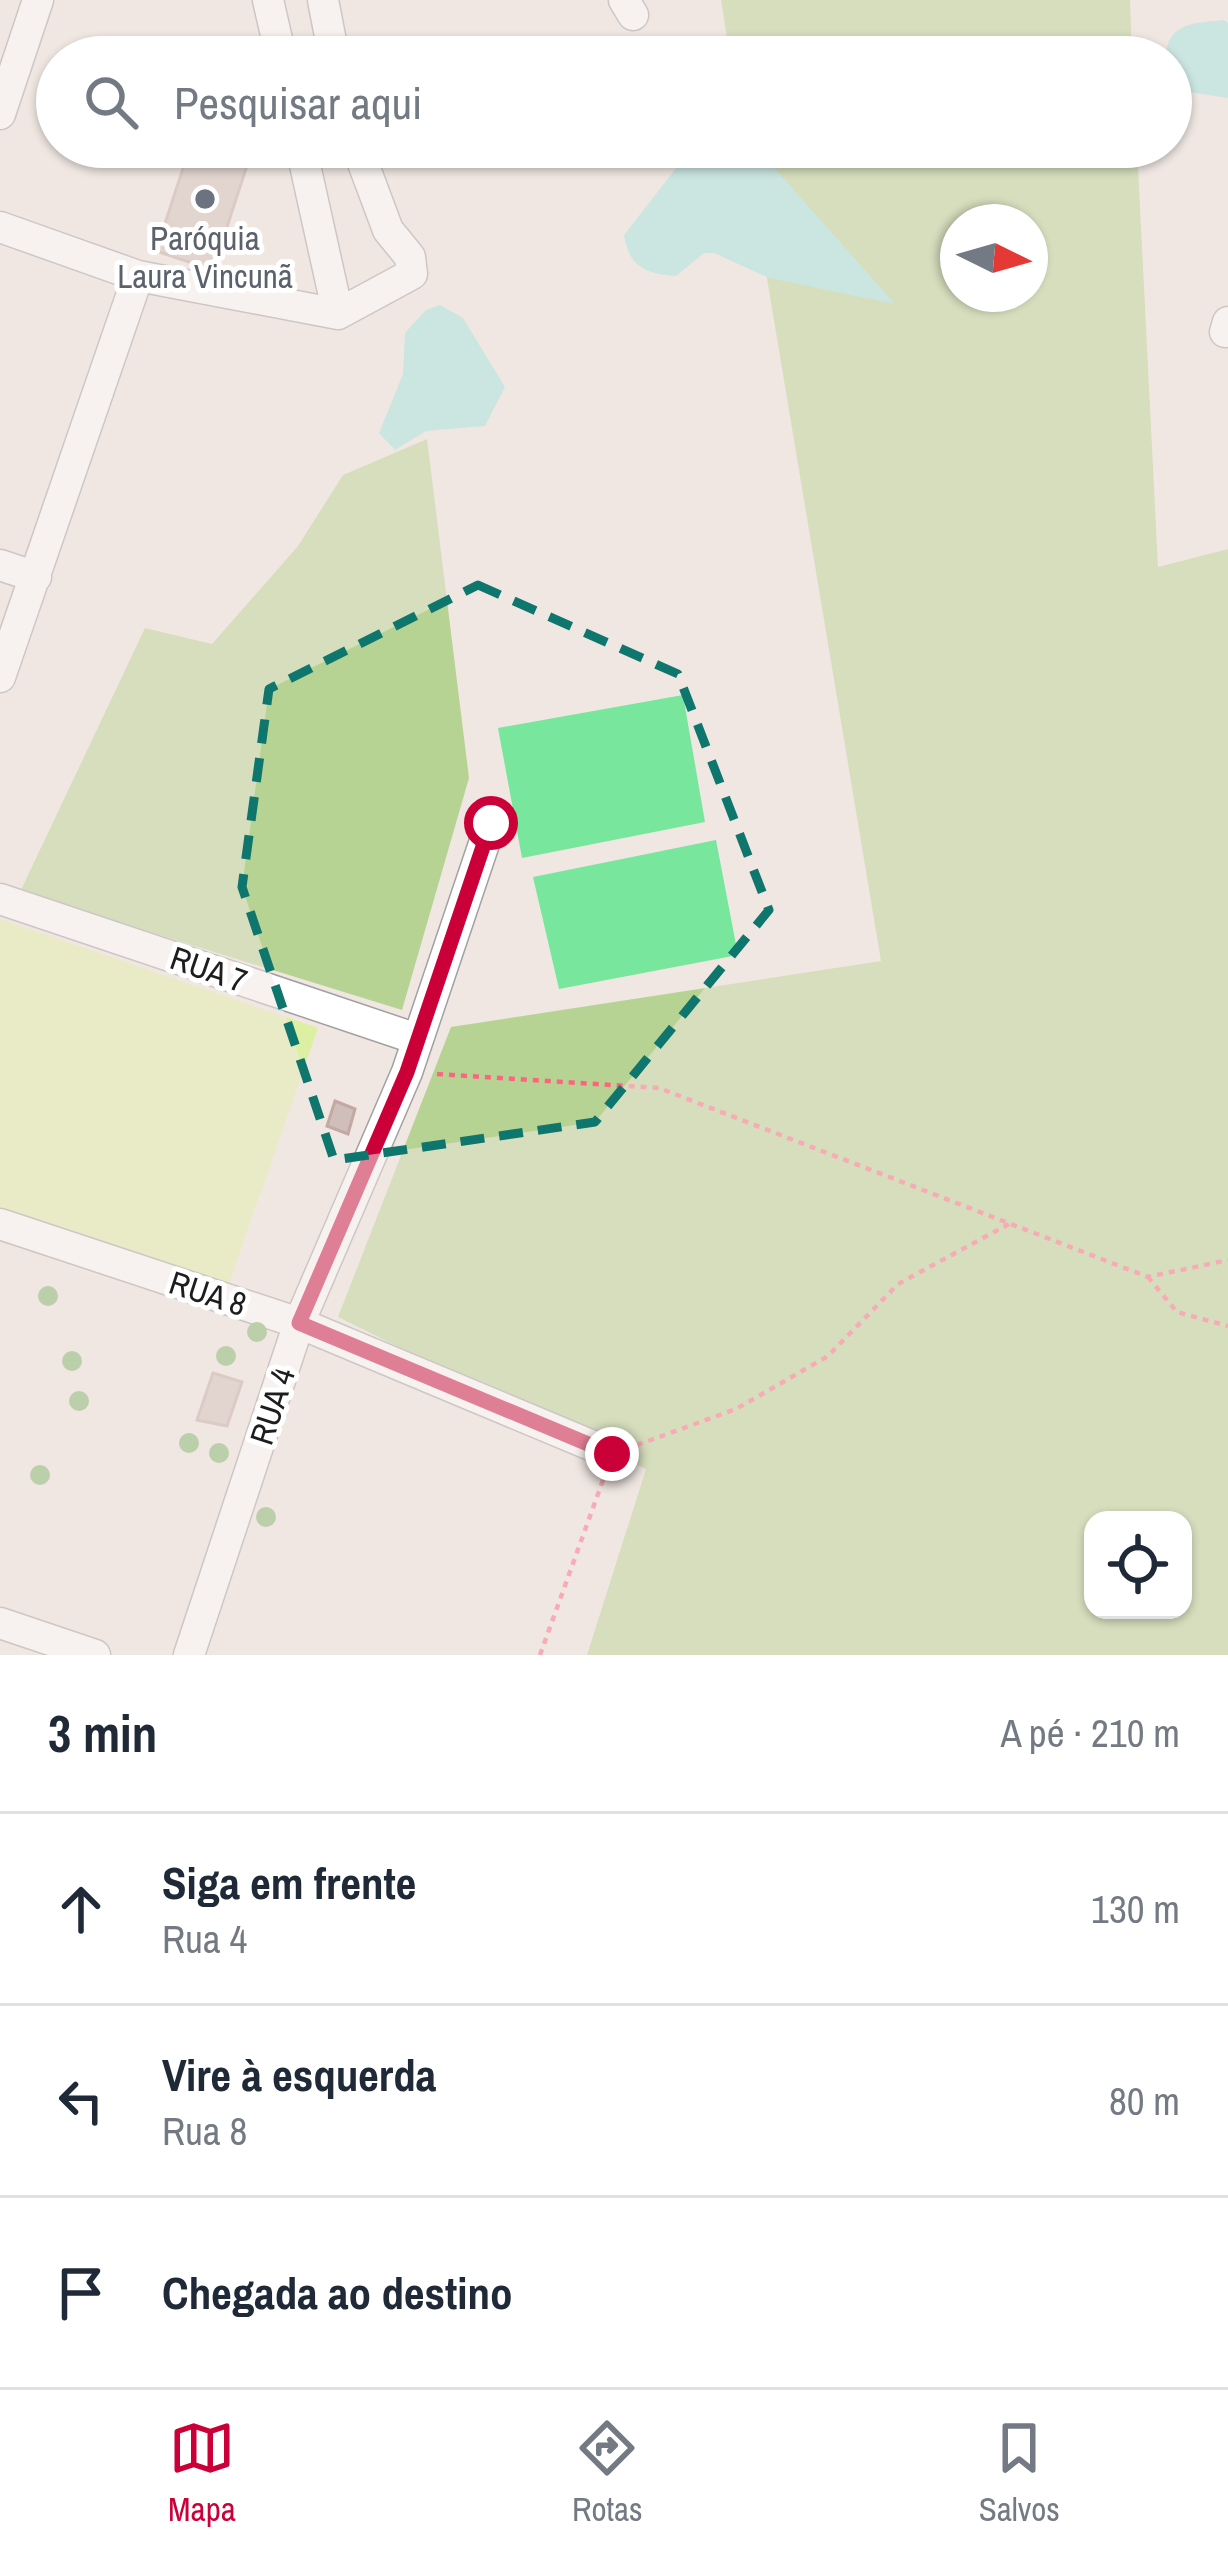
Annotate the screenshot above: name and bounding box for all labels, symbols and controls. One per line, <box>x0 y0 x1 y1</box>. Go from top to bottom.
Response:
search box <box>36 36 1192 168</box>
icon: search <box>78 69 144 135</box>
text: Pesquisar aqui <box>174 72 422 133</box>
marker: Paróquia Laura Vincunã <box>192 186 218 212</box>
north arrow <box>940 204 1048 312</box>
place label: Paróquia Laura Vincunã <box>117 216 293 298</box>
route start <box>464 796 518 850</box>
street label: RUA 7 <box>165 935 253 1003</box>
street label: RUA 8 <box>164 1260 252 1326</box>
street label: RUA 4 <box>239 1362 305 1450</box>
route end <box>585 1427 639 1481</box>
map controls <box>1084 1511 1192 1619</box>
button: locate <box>1084 1511 1192 1619</box>
text: 3 min <box>48 1699 157 1768</box>
text: A pé · 210 m <box>1000 1707 1180 1759</box>
text: Siga em frente <box>162 1852 416 1913</box>
icon: ahead <box>48 1876 114 1942</box>
text: 130 m <box>1091 1883 1180 1935</box>
text: Rua 4 <box>162 1913 247 1965</box>
text: Vire à esquerda <box>162 2044 436 2105</box>
icon: left <box>48 2068 114 2134</box>
text: 80 m <box>1109 2075 1180 2127</box>
text: Rua 8 <box>162 2105 247 2157</box>
icon: arrive <box>48 2260 114 2326</box>
text: Chegada ao destino <box>162 2262 513 2323</box>
tab: Mapa <box>168 2415 236 2531</box>
tab: Rotas <box>572 2415 643 2531</box>
tab: Salvos <box>979 2415 1060 2531</box>

